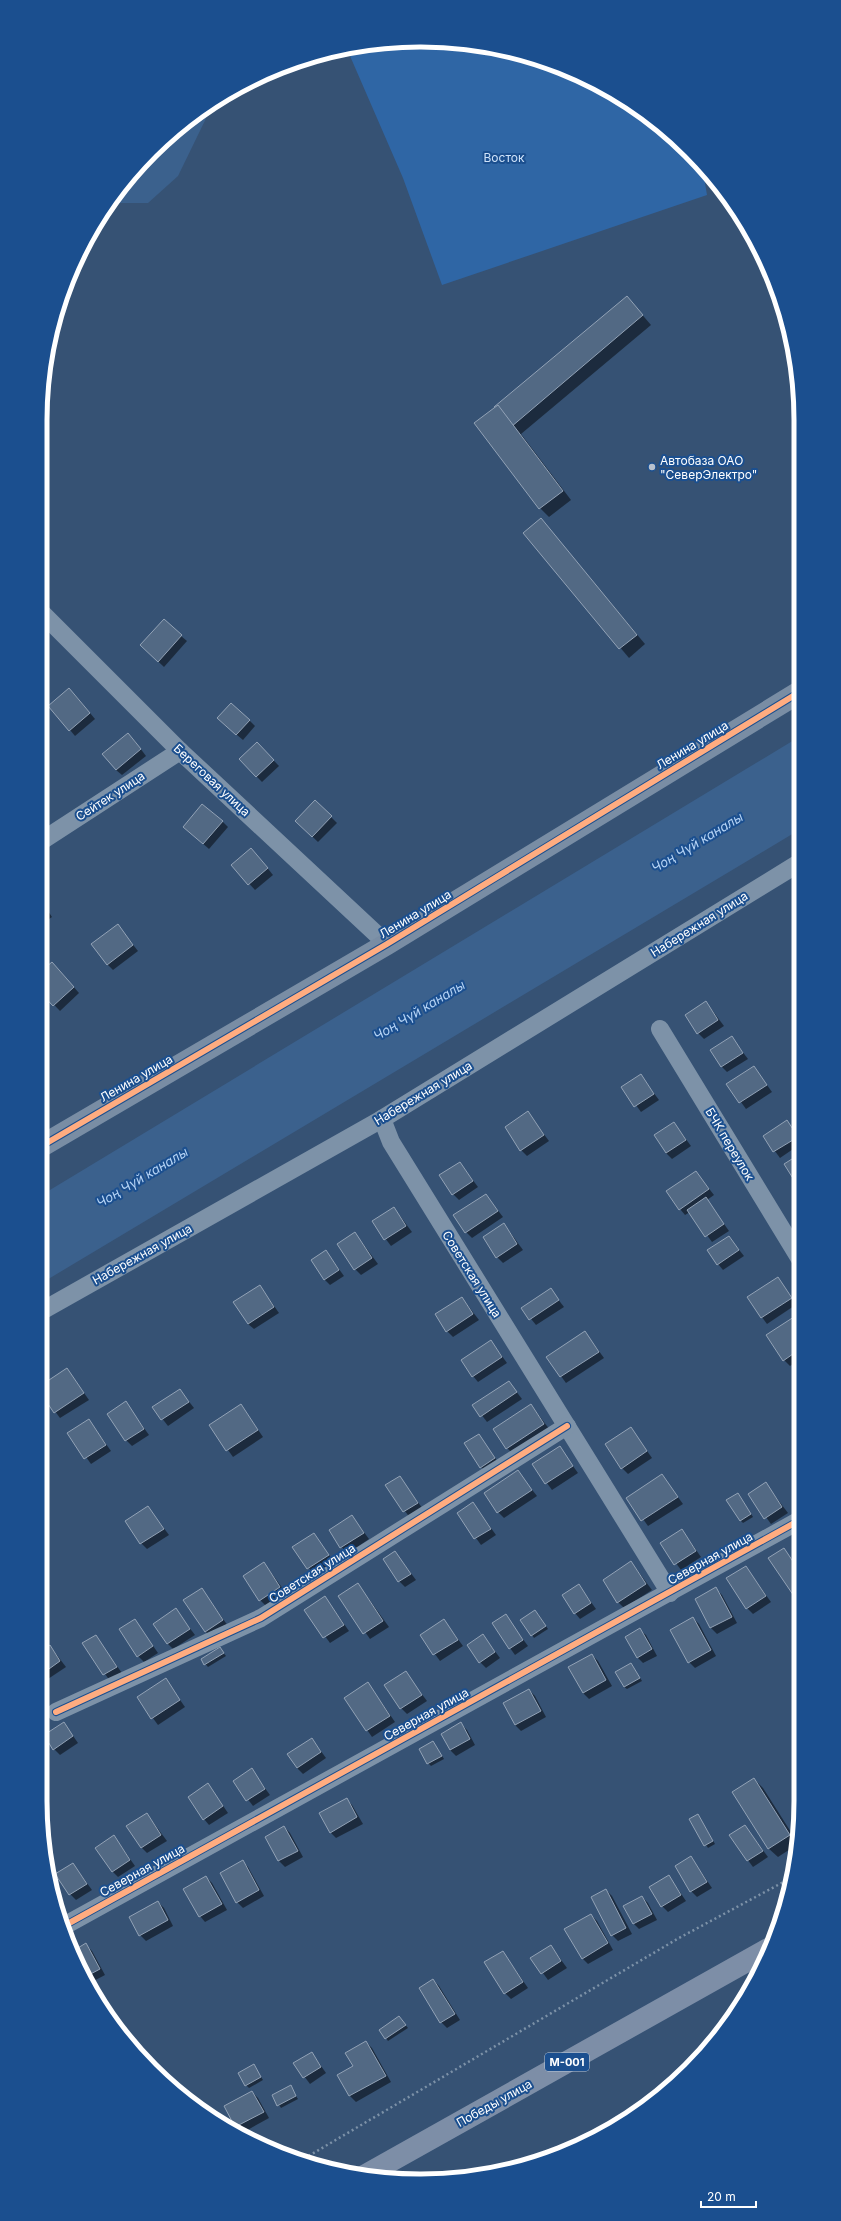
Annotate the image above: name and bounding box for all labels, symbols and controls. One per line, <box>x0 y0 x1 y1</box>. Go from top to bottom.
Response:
park label: Восток <box>484 150 525 165</box>
place label: Автобаза ОАО "СеверЭлектро" <box>660 453 757 482</box>
marker: Автобаза ОАО "СеверЭлектро" <box>647 462 657 472</box>
street label: Ленина улица <box>653 718 731 772</box>
street label: Береговая улица <box>171 741 253 819</box>
street label: Сейтек улица <box>73 768 147 824</box>
water label: Чоң Чүй каналы <box>648 808 746 876</box>
street label: Ленина улица <box>376 887 454 941</box>
street label: Набережная улица <box>648 888 750 960</box>
water label: Чоң Чүй каналы <box>370 976 468 1044</box>
street label: Ленина улица <box>97 1051 175 1105</box>
street label: Набережная улица <box>371 1058 475 1128</box>
street label: БЧК переулок <box>702 1105 758 1184</box>
water label: Чоң Чүй каналы <box>93 1143 191 1211</box>
street label: Набережная улица <box>90 1220 194 1288</box>
street label: Советская улица <box>439 1228 505 1320</box>
street label: Северная улица <box>665 1528 755 1588</box>
street label: Советская улица <box>266 1540 358 1606</box>
street label: Северная улица <box>381 1684 471 1744</box>
street label: Северная улица <box>97 1840 187 1900</box>
road number: М-001 <box>545 2053 589 2071</box>
street label: Победы улица <box>454 2076 534 2130</box>
scale bar <box>701 2183 756 2209</box>
text: 20 m <box>707 2189 736 2204</box>

